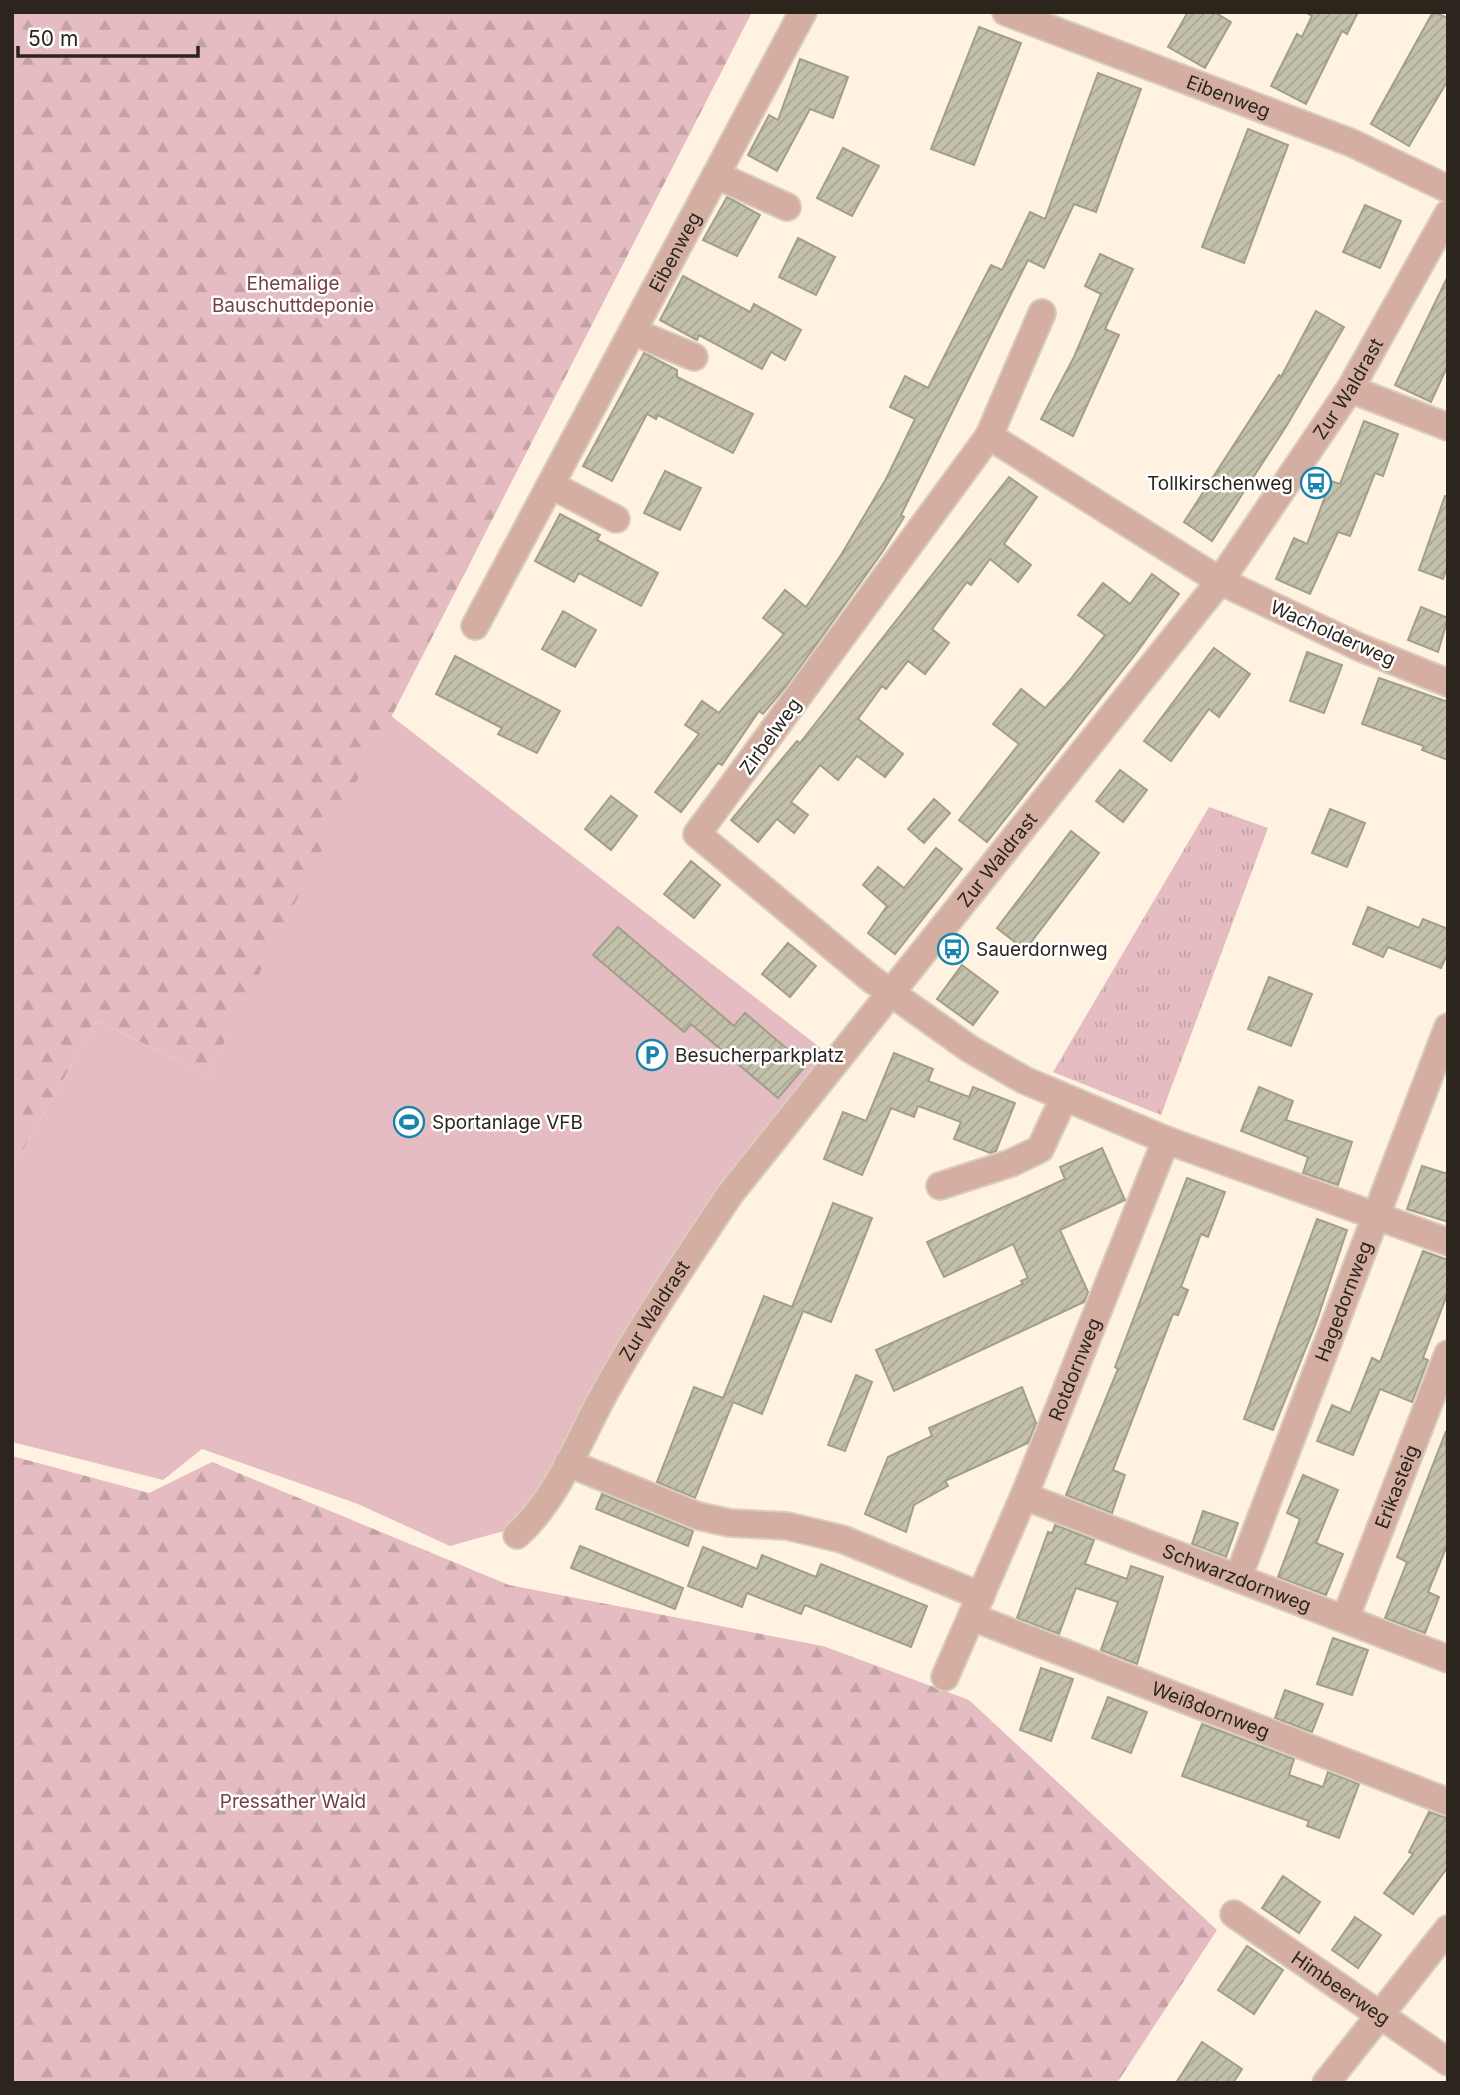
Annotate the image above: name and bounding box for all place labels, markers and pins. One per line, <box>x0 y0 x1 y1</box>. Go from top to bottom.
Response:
bus stop icon: Tollkirschenweg <box>1299 466 1333 500</box>
place label: Tollkirschenweg <box>1147 472 1293 495</box>
bus stop icon: Sauerdornweg <box>936 932 970 966</box>
place label: Sauerdornweg <box>976 938 1108 961</box>
parking icon: Besucherparkplatz <box>635 1038 669 1072</box>
place label: Besucherparkplatz <box>675 1044 844 1067</box>
sports icon: Sportanlage VFB <box>392 1105 426 1139</box>
place label: Sportanlage VFB <box>432 1111 583 1134</box>

